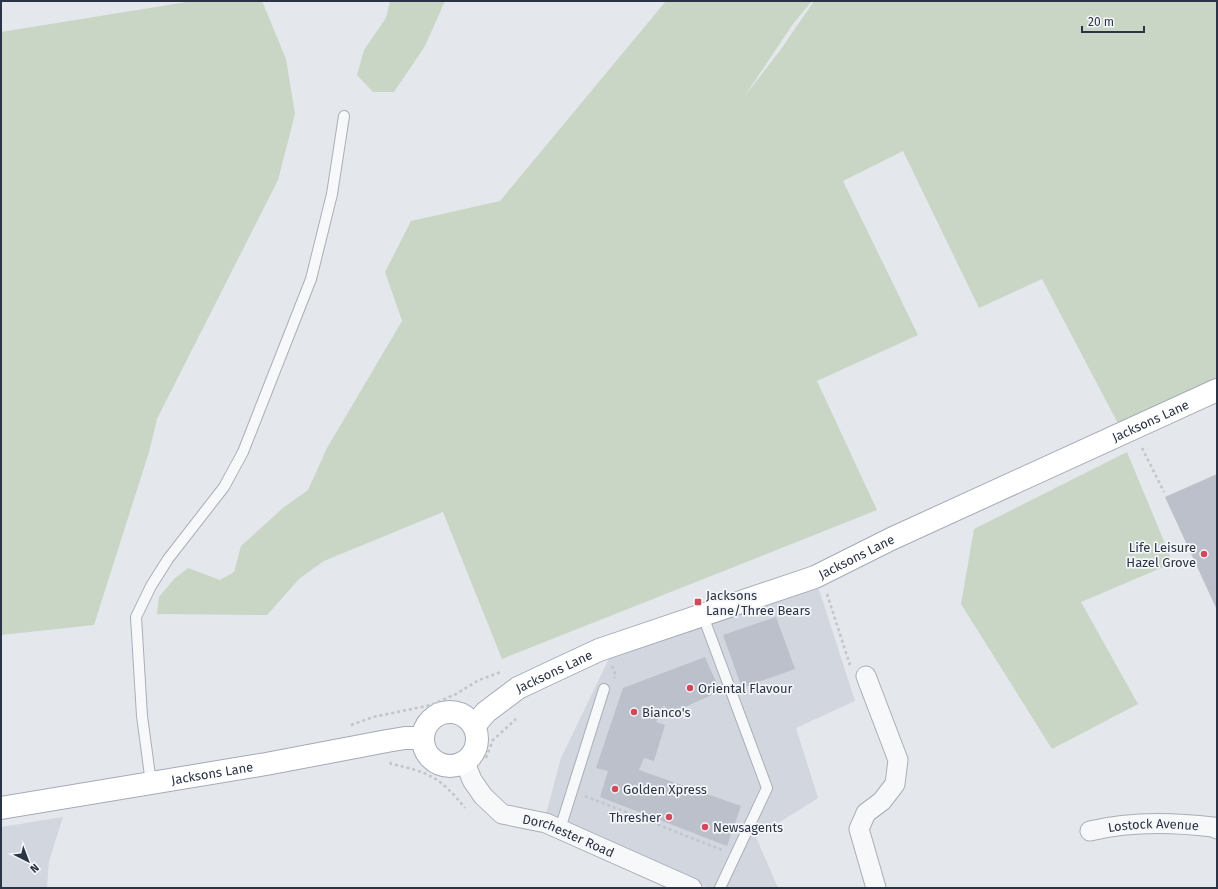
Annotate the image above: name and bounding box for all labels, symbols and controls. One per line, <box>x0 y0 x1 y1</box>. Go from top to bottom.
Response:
scale bar <box>1082 8 1144 34</box>
text: 20 m <box>1088 15 1114 29</box>
street label: Jacksons Lane <box>1110 397 1191 445</box>
street label: Jacksons Lane <box>816 532 897 582</box>
place label: Life Leisure Hazel Grove <box>1126 540 1196 570</box>
marker: Life Leisure Hazel Grove <box>1199 549 1209 559</box>
place label: Jacksons Lane/Three Bears <box>706 588 810 618</box>
marker: Jacksons Lane/Three Bears <box>693 597 703 607</box>
street label: Jacksons Lane <box>513 647 595 696</box>
place label: Oriental Flavour <box>698 681 793 696</box>
marker: Oriental Flavour <box>685 683 695 693</box>
place label: Bianco's <box>642 705 690 720</box>
marker: Bianco's <box>629 707 639 717</box>
street label: Jacksons Lane <box>170 759 254 788</box>
place label: Golden Xpress <box>623 782 707 797</box>
marker: Golden Xpress <box>610 784 620 794</box>
place label: Thresher <box>609 810 661 825</box>
street label: Dorchester Road <box>521 811 616 860</box>
marker: Thresher <box>664 812 674 822</box>
street label: Lostock Avenue <box>1107 816 1200 835</box>
place label: Newsagents <box>713 820 783 835</box>
marker: Newsagents <box>700 822 710 832</box>
north arrow <box>8 841 48 881</box>
text: N <box>27 861 41 875</box>

